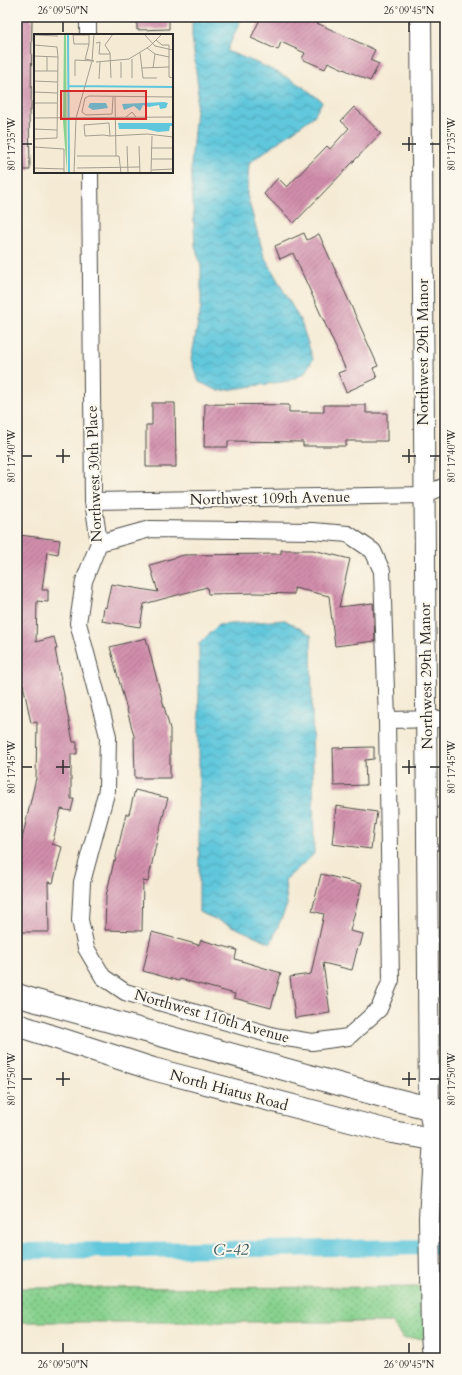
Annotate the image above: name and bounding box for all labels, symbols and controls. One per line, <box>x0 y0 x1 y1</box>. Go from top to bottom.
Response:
text: 26°09'50"N <box>38 4 89 18</box>
text: 26°09'45"N <box>384 4 435 18</box>
inset map <box>34 34 173 173</box>
text: 80°17'35"W <box>5 116 19 171</box>
text: 80°17'35"W <box>445 116 459 171</box>
street label: Northwest 29th Manor <box>413 278 433 426</box>
street label: Northwest 30th Place <box>82 405 106 543</box>
text: 80°17'40"W <box>5 428 19 483</box>
text: 80°17'40"W <box>445 428 459 483</box>
street label: Northwest 109th Avenue <box>190 487 351 509</box>
street label: Northwest 29th Manor <box>415 602 437 750</box>
text: 80°17'45"W <box>5 739 19 794</box>
text: 80°17'45"W <box>445 739 459 794</box>
street label: Northwest 110th Avenue <box>132 984 292 1048</box>
text: 80°17'50"W <box>5 1051 19 1106</box>
text: 80°17'50"W <box>445 1051 459 1106</box>
street label: North Hiatus Road <box>168 1065 290 1115</box>
water label: C-42 <box>213 1239 250 1261</box>
text: 26°09'50"N <box>38 1358 89 1372</box>
text: 26°09'45"N <box>384 1358 435 1372</box>

